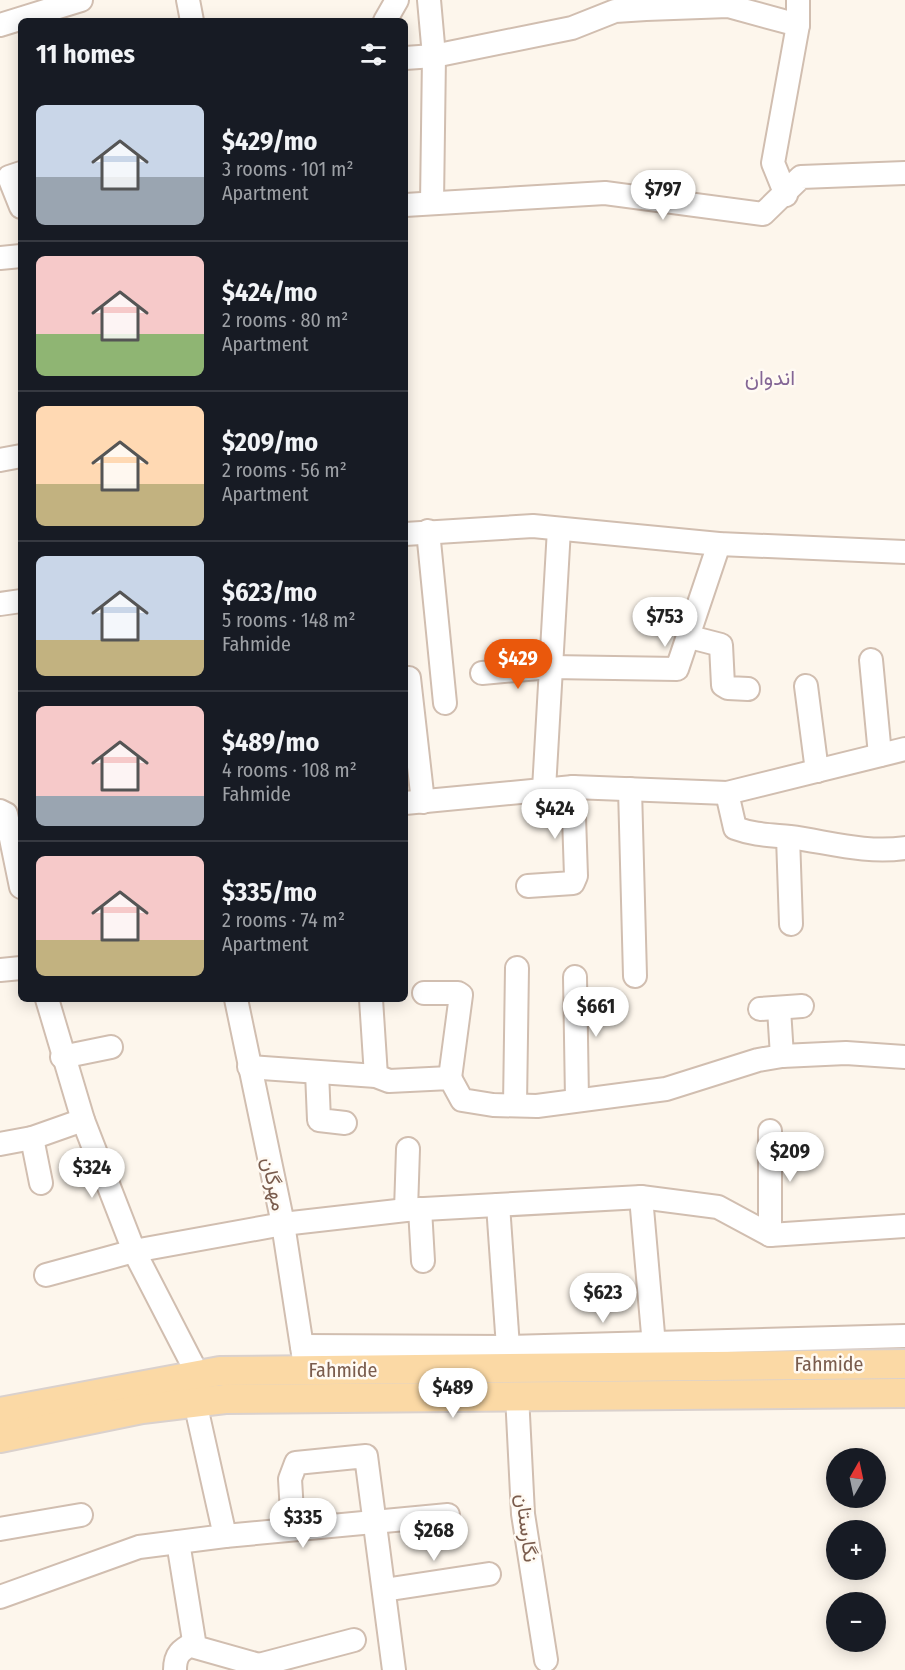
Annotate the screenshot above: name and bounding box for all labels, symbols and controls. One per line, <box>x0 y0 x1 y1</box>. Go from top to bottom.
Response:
icon: filters <box>357 38 390 71</box>
text: 11 homes <box>36 39 135 70</box>
text: $429/mo <box>222 126 317 157</box>
icon: home <box>84 129 156 201</box>
text: 3 rooms · 101 m² <box>222 157 353 181</box>
pin: $797 <box>627 170 699 221</box>
text: $797 <box>645 177 681 201</box>
text: Apartment <box>222 181 309 205</box>
text: $424/mo <box>222 277 318 308</box>
icon: home <box>84 280 156 352</box>
text: 2 rooms · 80 m² <box>222 308 348 332</box>
text: Apartment <box>222 332 309 356</box>
district label: اندوان <box>745 365 795 391</box>
text: $209/mo <box>222 427 318 458</box>
icon: home <box>84 430 156 502</box>
text: 2 rooms · 56 m² <box>222 458 347 482</box>
text: Apartment <box>222 482 309 506</box>
text: $623/mo <box>222 577 317 608</box>
icon: home <box>84 580 156 652</box>
pin: $753 <box>629 597 701 648</box>
text: $753 <box>646 604 684 628</box>
text: 5 rooms · 148 m² <box>222 608 356 632</box>
text: Fahmide <box>222 632 291 656</box>
pin: $429 <box>482 639 554 690</box>
text: $429 <box>498 646 538 670</box>
text: $489/mo <box>222 727 319 758</box>
icon: home <box>84 730 156 802</box>
text: 4 rooms · 108 m² <box>222 758 357 782</box>
text: Fahmide <box>222 782 291 806</box>
pin: $424 <box>519 789 591 840</box>
text: $424 <box>535 796 575 820</box>
text: $335/mo <box>222 877 317 908</box>
icon: home <box>84 880 156 952</box>
text: 2 rooms · 74 m² <box>222 908 345 932</box>
text: Apartment <box>222 932 309 956</box>
pin: $661 <box>560 987 632 1038</box>
text: $661 <box>577 994 615 1018</box>
pin: $209 <box>754 1132 826 1183</box>
text: $209 <box>770 1139 810 1163</box>
pin: $324 <box>56 1148 128 1199</box>
text: $324 <box>73 1155 111 1179</box>
street label: مهرگان <box>256 1155 291 1213</box>
pin: $623 <box>567 1273 639 1324</box>
text: $623 <box>584 1280 622 1304</box>
street label: Fahmide <box>795 1352 863 1376</box>
street label: Fahmide <box>309 1358 377 1382</box>
pin: $489 <box>417 1368 489 1419</box>
text: $489 <box>433 1375 473 1399</box>
north arrow <box>826 1448 886 1508</box>
map controls <box>826 1448 886 1652</box>
street label: نگارستان <box>510 1492 543 1564</box>
pin: $335 <box>267 1498 339 1549</box>
text: $335 <box>284 1505 322 1529</box>
pin: $268 <box>398 1511 470 1562</box>
text: $268 <box>414 1518 454 1542</box>
button: + <box>826 1520 886 1580</box>
button: − <box>826 1592 886 1652</box>

